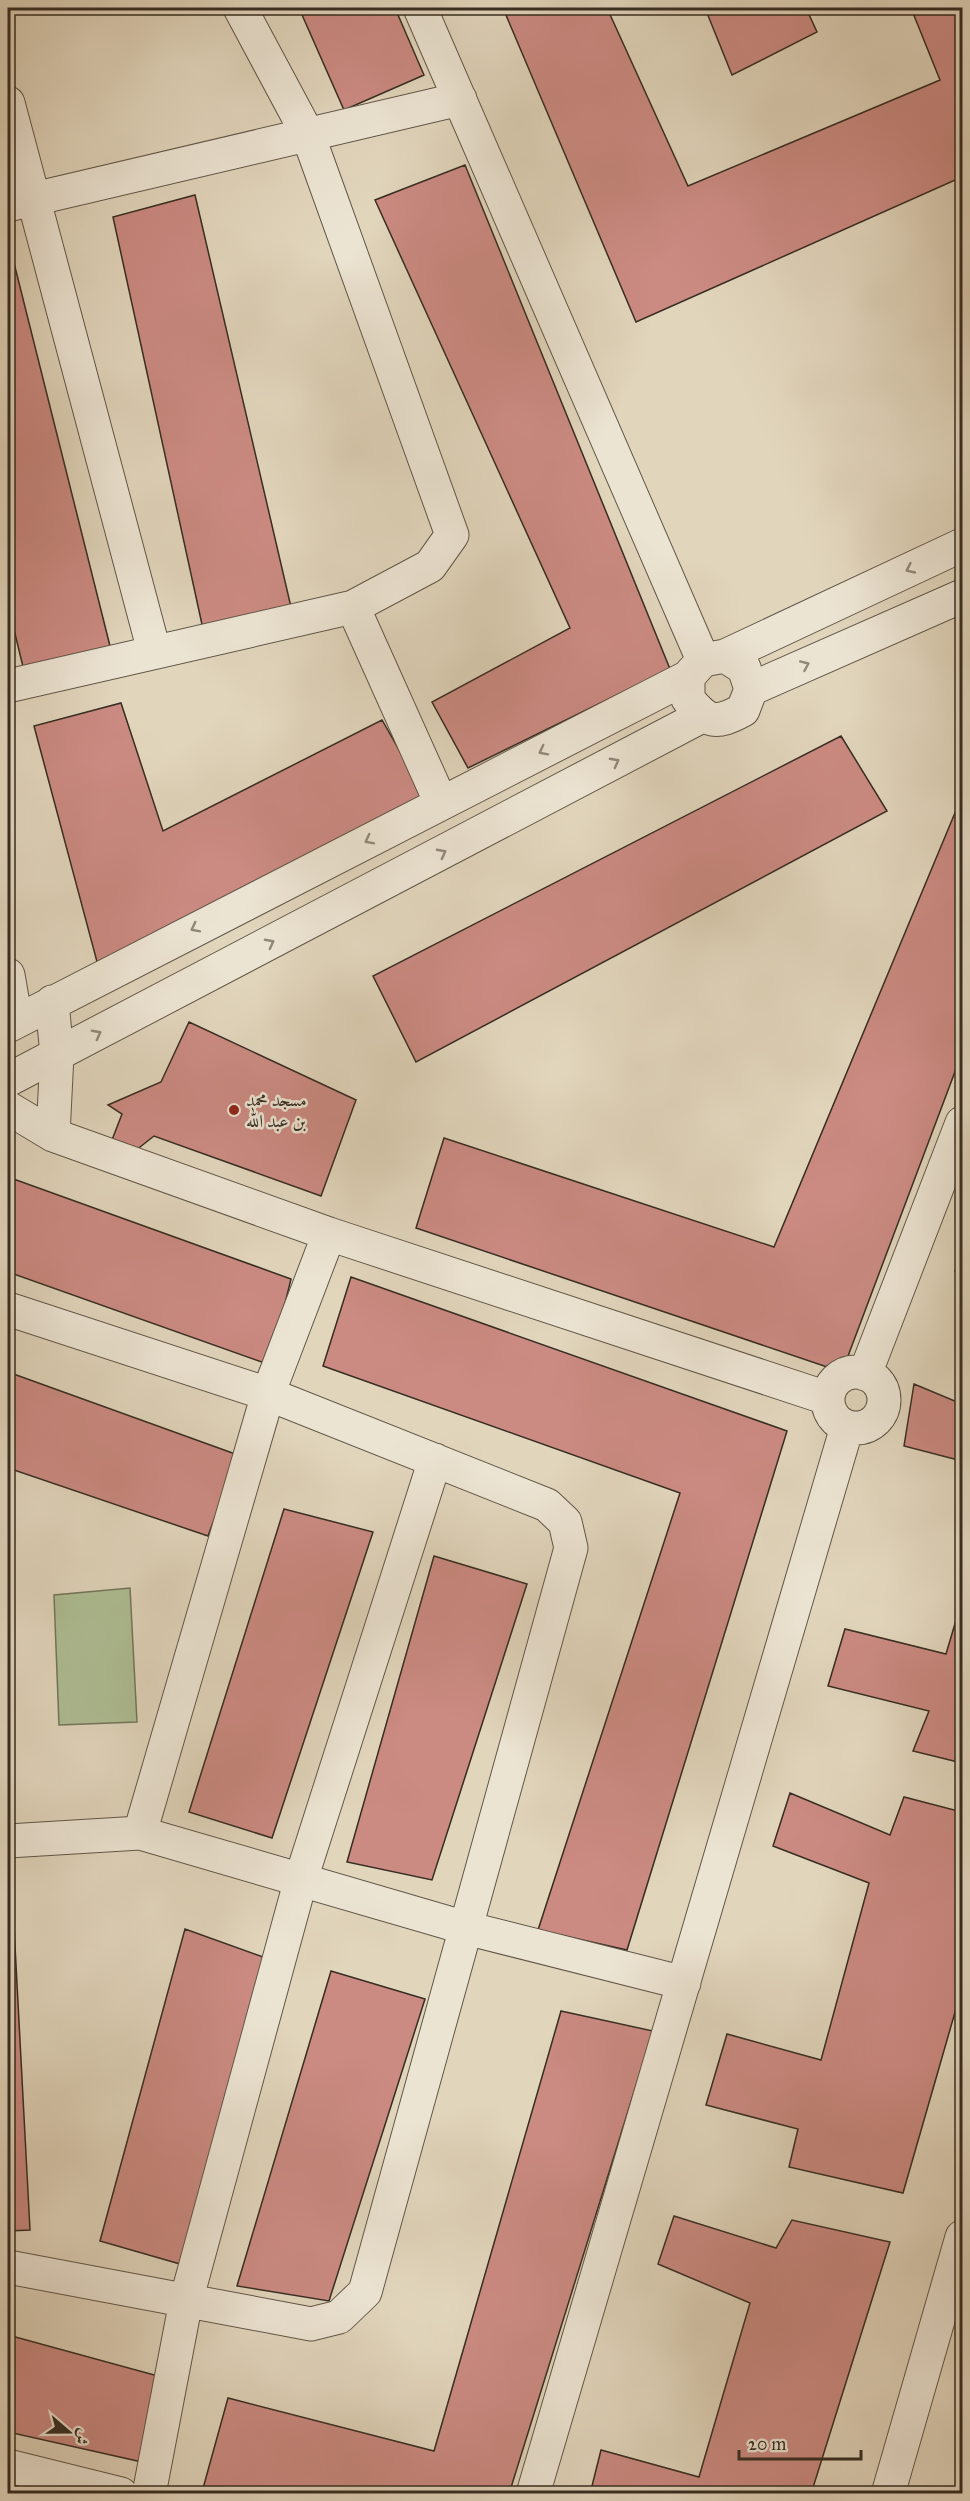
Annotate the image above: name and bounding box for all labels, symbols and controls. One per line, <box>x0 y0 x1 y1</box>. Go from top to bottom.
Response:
one-way arrow <box>905 562 916 574</box>
one-way arrow <box>798 660 809 672</box>
one-way arrow <box>538 744 549 755</box>
one-way arrow <box>609 758 619 769</box>
one-way arrow <box>364 832 375 844</box>
one-way arrow <box>436 848 447 860</box>
one-way arrow <box>191 921 202 933</box>
one-way arrow <box>263 939 274 950</box>
one-way arrow <box>91 1030 101 1041</box>
place label: مسجد محمد بن عبد الله <box>246 1089 307 1132</box>
marker: مسجد محمد بن عبد الله <box>227 1103 241 1117</box>
north arrow <box>39 2402 99 2462</box>
scale bar <box>739 2423 860 2461</box>
text: ش <box>71 2426 94 2448</box>
text: 20 m <box>748 2433 786 2455</box>

